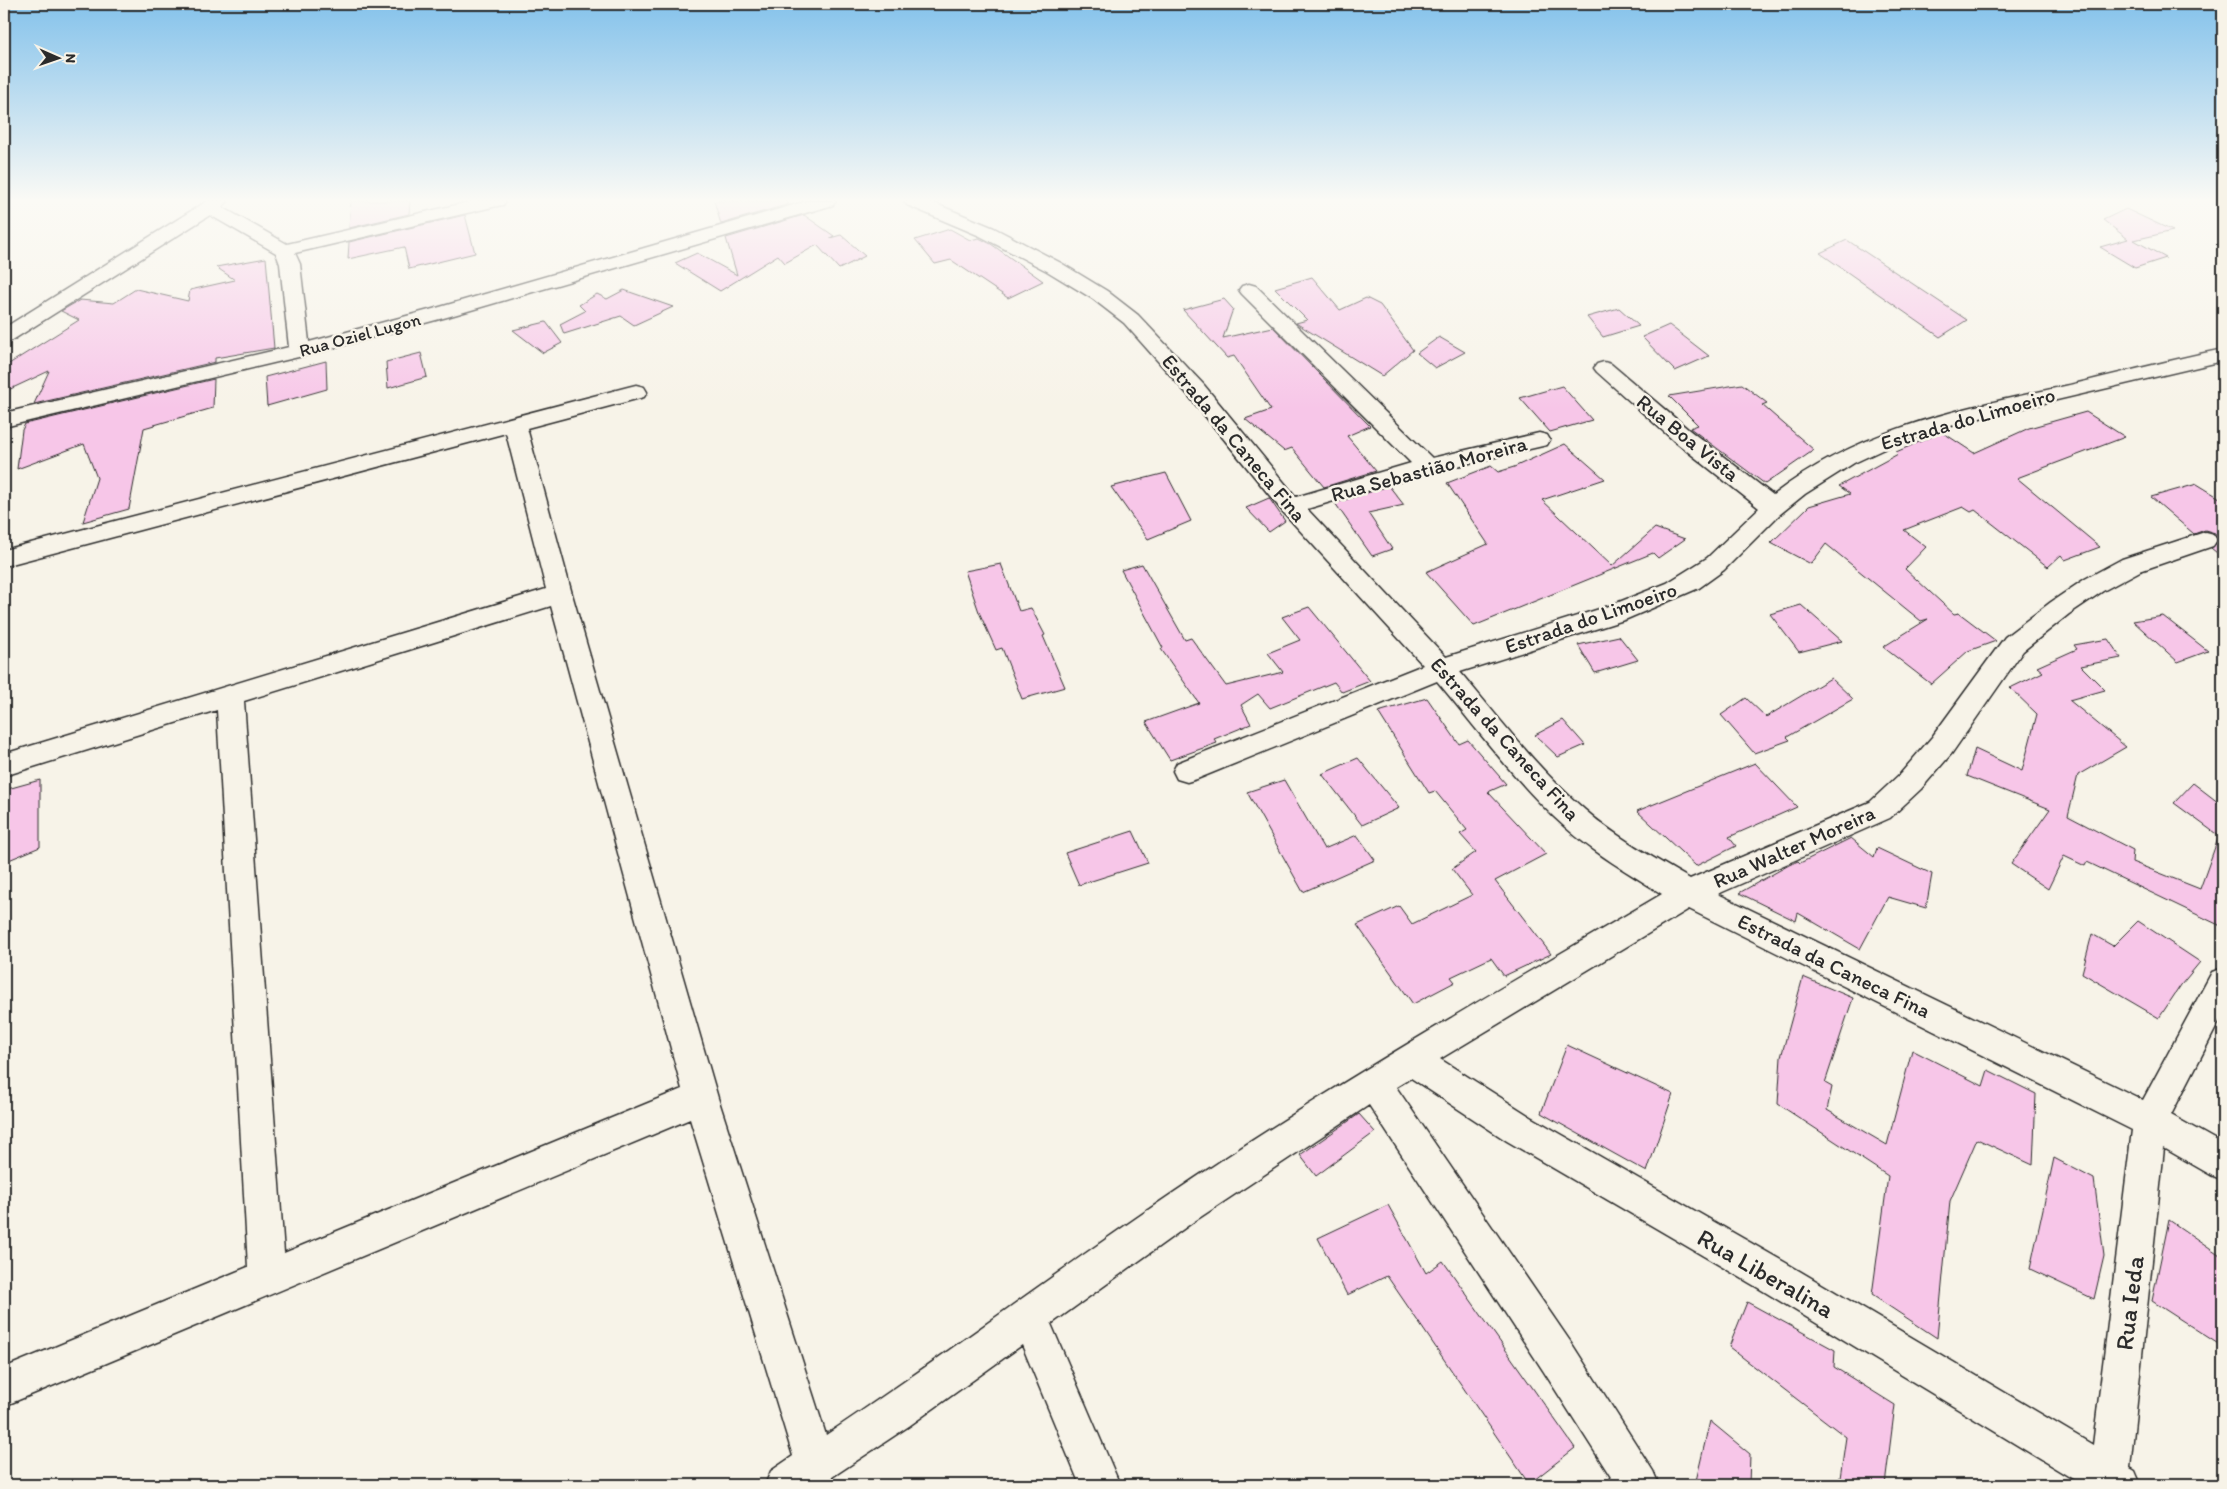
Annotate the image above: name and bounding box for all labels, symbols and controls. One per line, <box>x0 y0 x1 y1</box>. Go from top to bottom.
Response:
north arrow <box>32 32 82 82</box>
text: N <box>62 53 79 63</box>
street label: Rua Oziel Lugon <box>297 308 423 362</box>
street label: Estrada da Caneca Fina <box>1157 349 1312 527</box>
street label: Estrada do Limoeiro <box>1878 382 2058 455</box>
street label: Rua Boa Vista <box>1632 389 1745 487</box>
street label: Rua Sebastião Moreira <box>1328 430 1530 507</box>
street label: Estrada do Limoeiro <box>1502 576 1680 659</box>
street label: Estrada da Caneca Fina <box>1425 652 1585 825</box>
street label: Rua Walter Moreira <box>1709 800 1879 893</box>
street label: Estrada da Caneca Fina <box>1734 908 1935 1023</box>
street label: Rua Liberalina <box>1692 1222 1840 1324</box>
street label: Rua Ieda <box>2108 1254 2150 1352</box>

